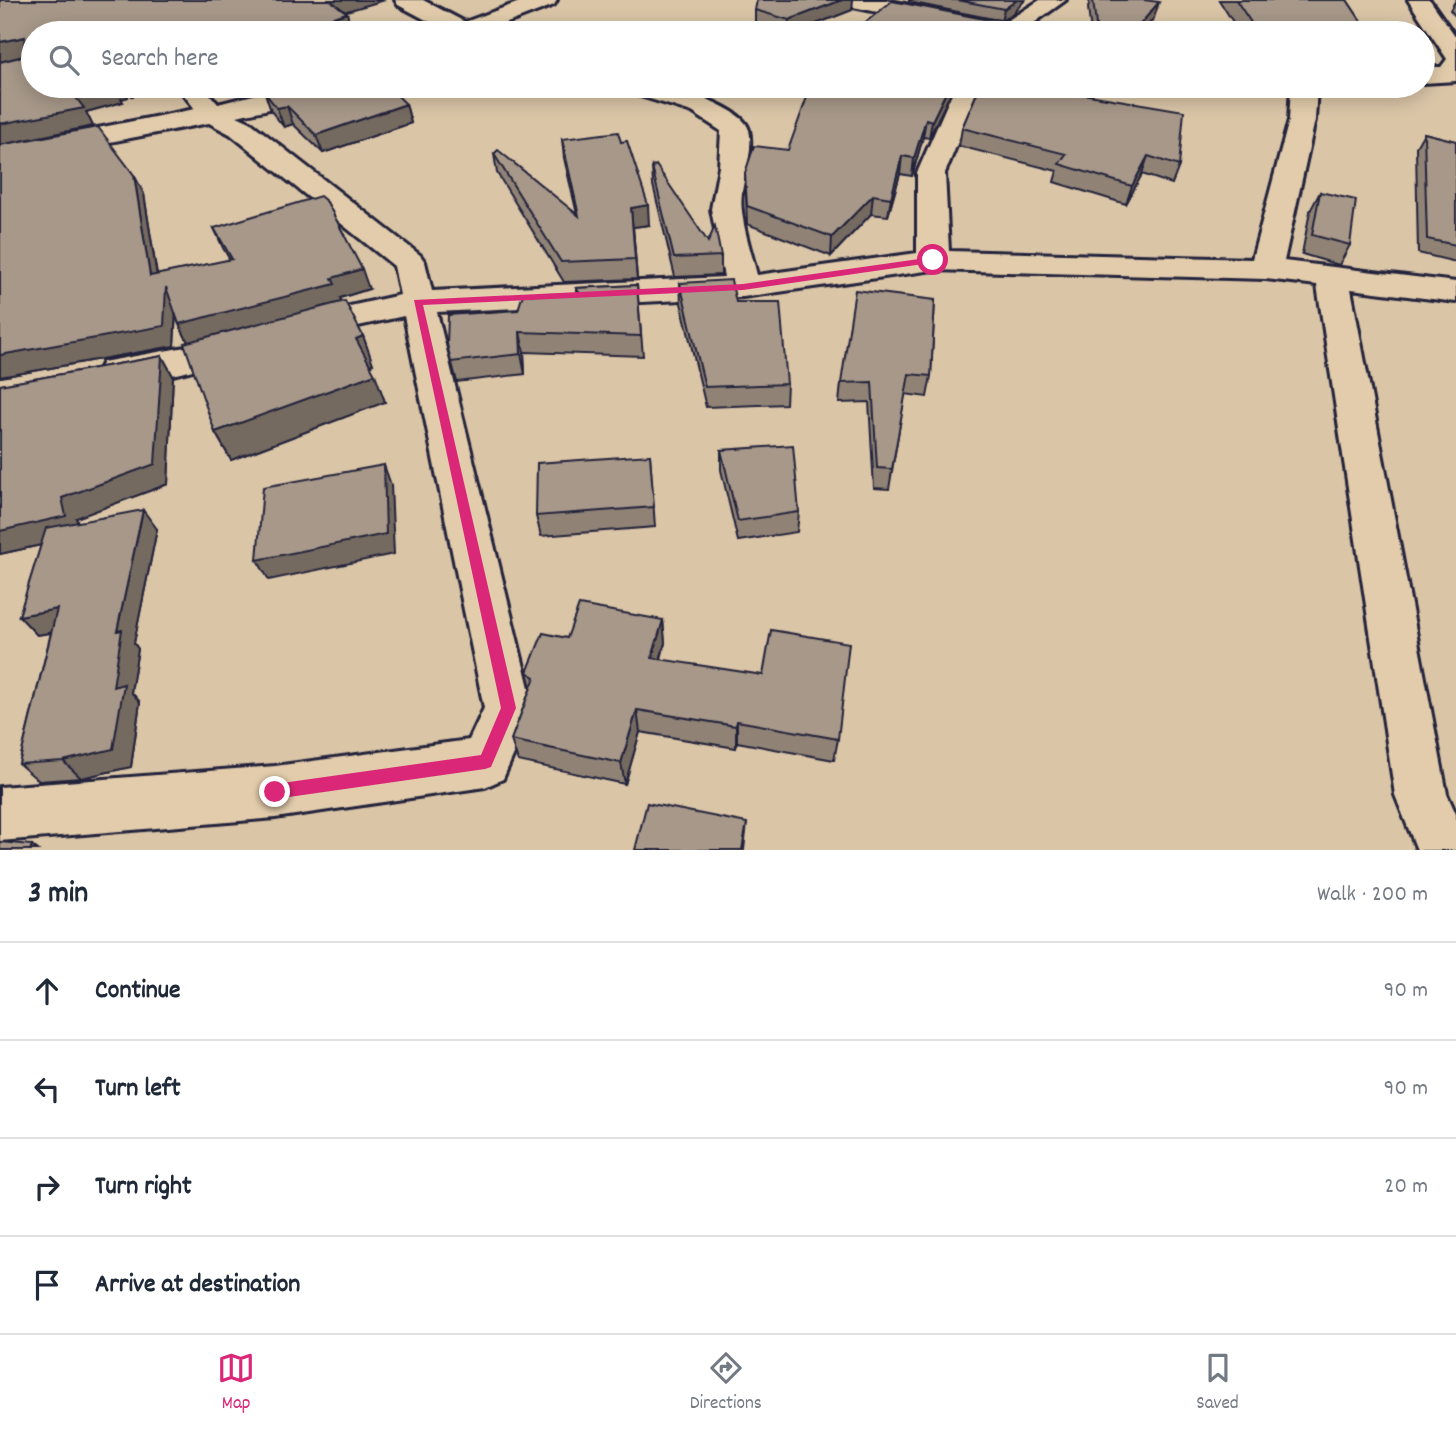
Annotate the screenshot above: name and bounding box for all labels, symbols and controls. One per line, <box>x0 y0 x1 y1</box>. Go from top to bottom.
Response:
search box <box>21 21 1435 98</box>
icon: search <box>45 41 83 79</box>
text: Search here <box>101 41 219 78</box>
route start <box>917 244 948 275</box>
route end <box>259 776 290 807</box>
text: 3 min <box>28 874 88 917</box>
text: Walk · 200 m <box>1317 879 1428 912</box>
icon: ahead <box>28 972 66 1010</box>
text: Continue <box>95 973 180 1010</box>
text: 90 m <box>1384 975 1428 1008</box>
icon: left <box>28 1070 66 1108</box>
text: Turn left <box>95 1071 181 1108</box>
text: 90 m <box>1384 1073 1428 1106</box>
icon: right <box>28 1168 66 1206</box>
text: Turn right <box>95 1169 192 1206</box>
text: 20 m <box>1384 1171 1428 1204</box>
icon: arrive <box>28 1266 66 1304</box>
text: Arrive at destination <box>95 1267 300 1304</box>
tab: Map <box>217 1349 255 1418</box>
tab: Directions <box>690 1349 762 1418</box>
tab: Saved <box>1196 1349 1239 1418</box>

